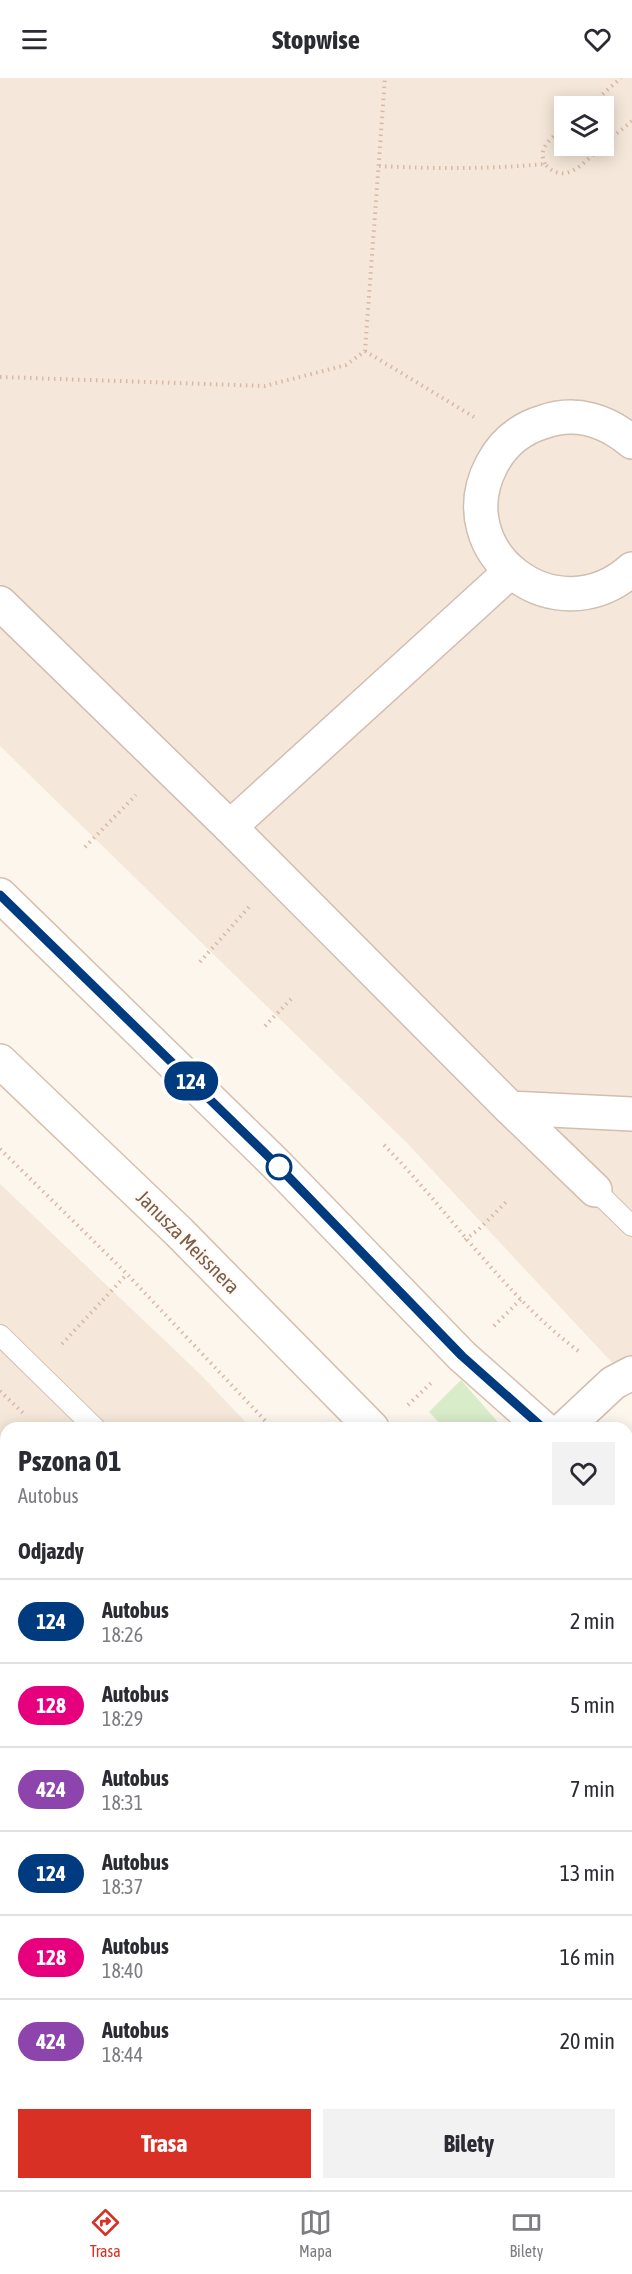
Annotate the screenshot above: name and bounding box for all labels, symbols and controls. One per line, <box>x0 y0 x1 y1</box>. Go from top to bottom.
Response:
icon: menu <box>18 23 51 56</box>
icon: heart <box>581 23 614 56</box>
text: Stopwise <box>272 24 360 55</box>
map controls <box>554 96 614 156</box>
button: layers <box>554 96 614 156</box>
line badge: 124 <box>156 1062 225 1100</box>
text: 124 <box>176 1069 206 1093</box>
unlabelled marker <box>266 1154 292 1180</box>
street label: Janusza Meissnera <box>132 1185 245 1298</box>
button: heart <box>552 1442 615 1505</box>
text: Pszona 01 <box>18 1445 121 1477</box>
text: Autobus <box>18 1484 79 1507</box>
text: Odjazdy <box>18 1538 84 1564</box>
text: Autobus <box>102 1597 169 1623</box>
text: 2 min <box>570 1608 615 1634</box>
text: 124 <box>36 1609 66 1633</box>
text: 18:26 <box>102 1623 143 1646</box>
text: Autobus <box>102 1681 169 1707</box>
text: 5 min <box>570 1692 615 1718</box>
text: 128 <box>36 1693 66 1717</box>
text: 18:29 <box>102 1707 143 1730</box>
text: Autobus <box>102 1765 169 1791</box>
text: 7 min <box>570 1776 615 1802</box>
text: 424 <box>36 1777 66 1801</box>
text: 18:31 <box>102 1791 143 1814</box>
text: Autobus <box>102 1849 169 1875</box>
text: 13 min <box>560 1860 615 1886</box>
text: 124 <box>36 1861 66 1885</box>
text: 18:37 <box>102 1875 143 1898</box>
text: Autobus <box>102 1933 169 1959</box>
text: 16 min <box>560 1944 615 1970</box>
text: 128 <box>36 1945 66 1969</box>
text: 18:40 <box>102 1959 143 1982</box>
text: Autobus <box>102 2017 169 2043</box>
text: 20 min <box>560 2028 615 2054</box>
text: 424 <box>36 2029 66 2053</box>
text: 18:44 <box>102 2043 143 2066</box>
button: Trasa <box>18 2109 311 2178</box>
button: Bilety <box>323 2109 615 2178</box>
tab: Trasa <box>89 2206 122 2260</box>
tab: Mapa <box>299 2206 332 2260</box>
tab: Bilety <box>510 2206 543 2260</box>

